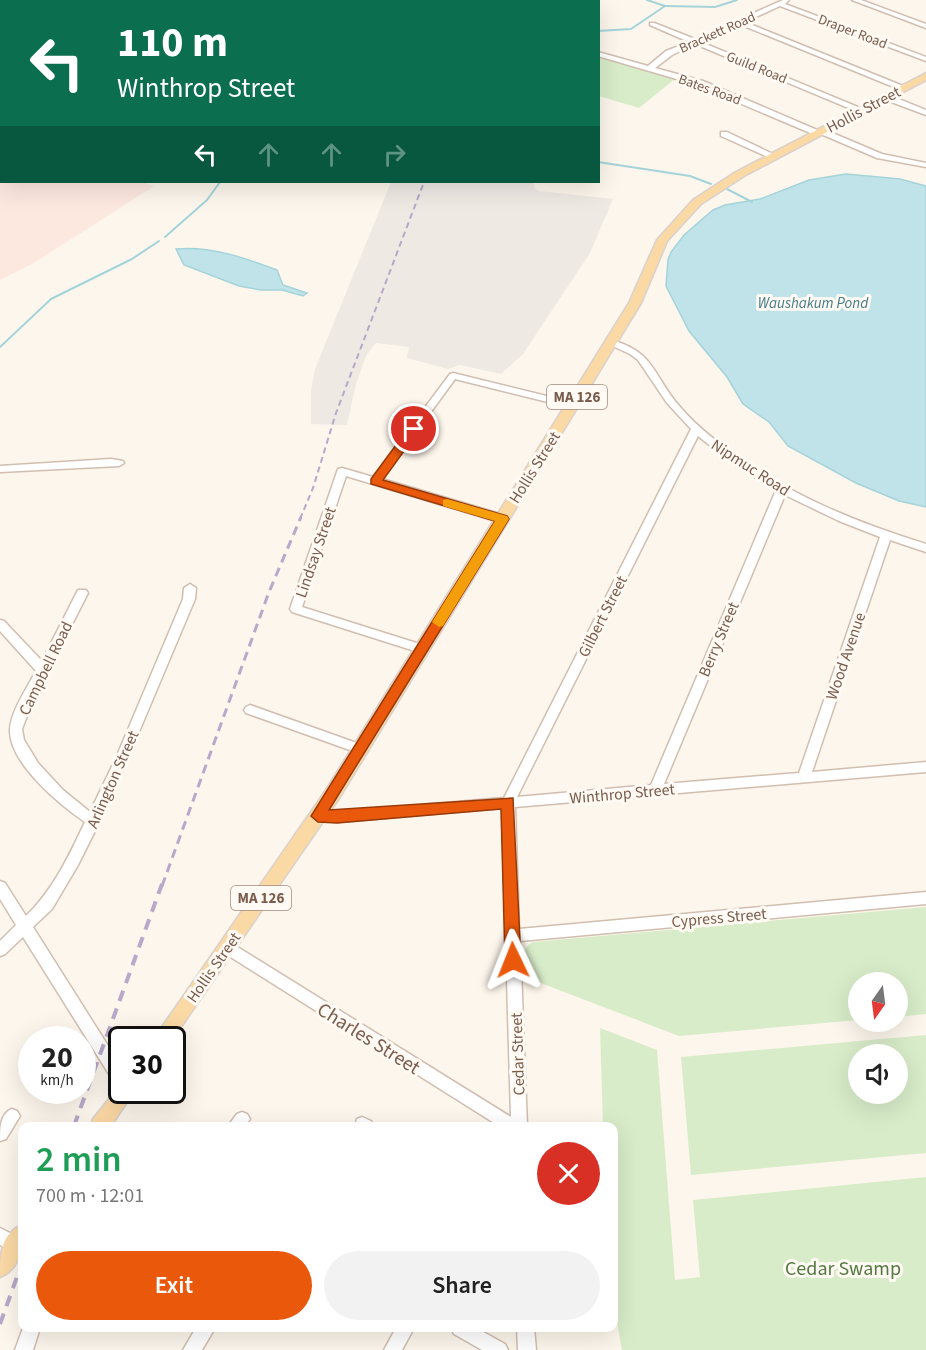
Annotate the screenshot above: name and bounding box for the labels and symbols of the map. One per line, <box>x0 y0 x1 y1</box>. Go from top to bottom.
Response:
street label: Brackett Road <box>676 7 759 59</box>
street label: Draper Road <box>815 10 890 54</box>
street label: Guild Road <box>723 47 790 89</box>
street label: Bates Road <box>676 69 744 111</box>
street label: Hollis Street <box>822 81 905 139</box>
water label: Waushakum Pond <box>758 293 869 314</box>
road number: MA 126 <box>547 385 607 409</box>
pin <box>388 403 439 454</box>
street label: Hollis Street <box>504 427 566 508</box>
street label: Nipmuc Road <box>707 434 794 502</box>
street label: Lindsay Street <box>290 503 342 601</box>
street label: Gilbert Street <box>573 571 633 661</box>
street label: Berry Street <box>693 598 745 680</box>
street label: Wood Avenue <box>821 610 871 703</box>
street label: Campbell Road <box>14 618 78 719</box>
street label: Arlington Street <box>82 726 145 832</box>
street label: Winthrop Street <box>569 778 676 810</box>
road number: MA 126 <box>231 886 291 910</box>
street label: Cypress Street <box>671 903 768 933</box>
street label: Hollis Street <box>182 928 246 1007</box>
position arrow <box>481 928 545 992</box>
north arrow <box>848 972 908 1032</box>
street label: Charles Street <box>312 996 426 1082</box>
street label: Cedar Street <box>506 1012 530 1096</box>
speed limit sign: 30 <box>108 1026 186 1104</box>
park label: Cedar Swamp <box>785 1255 901 1283</box>

